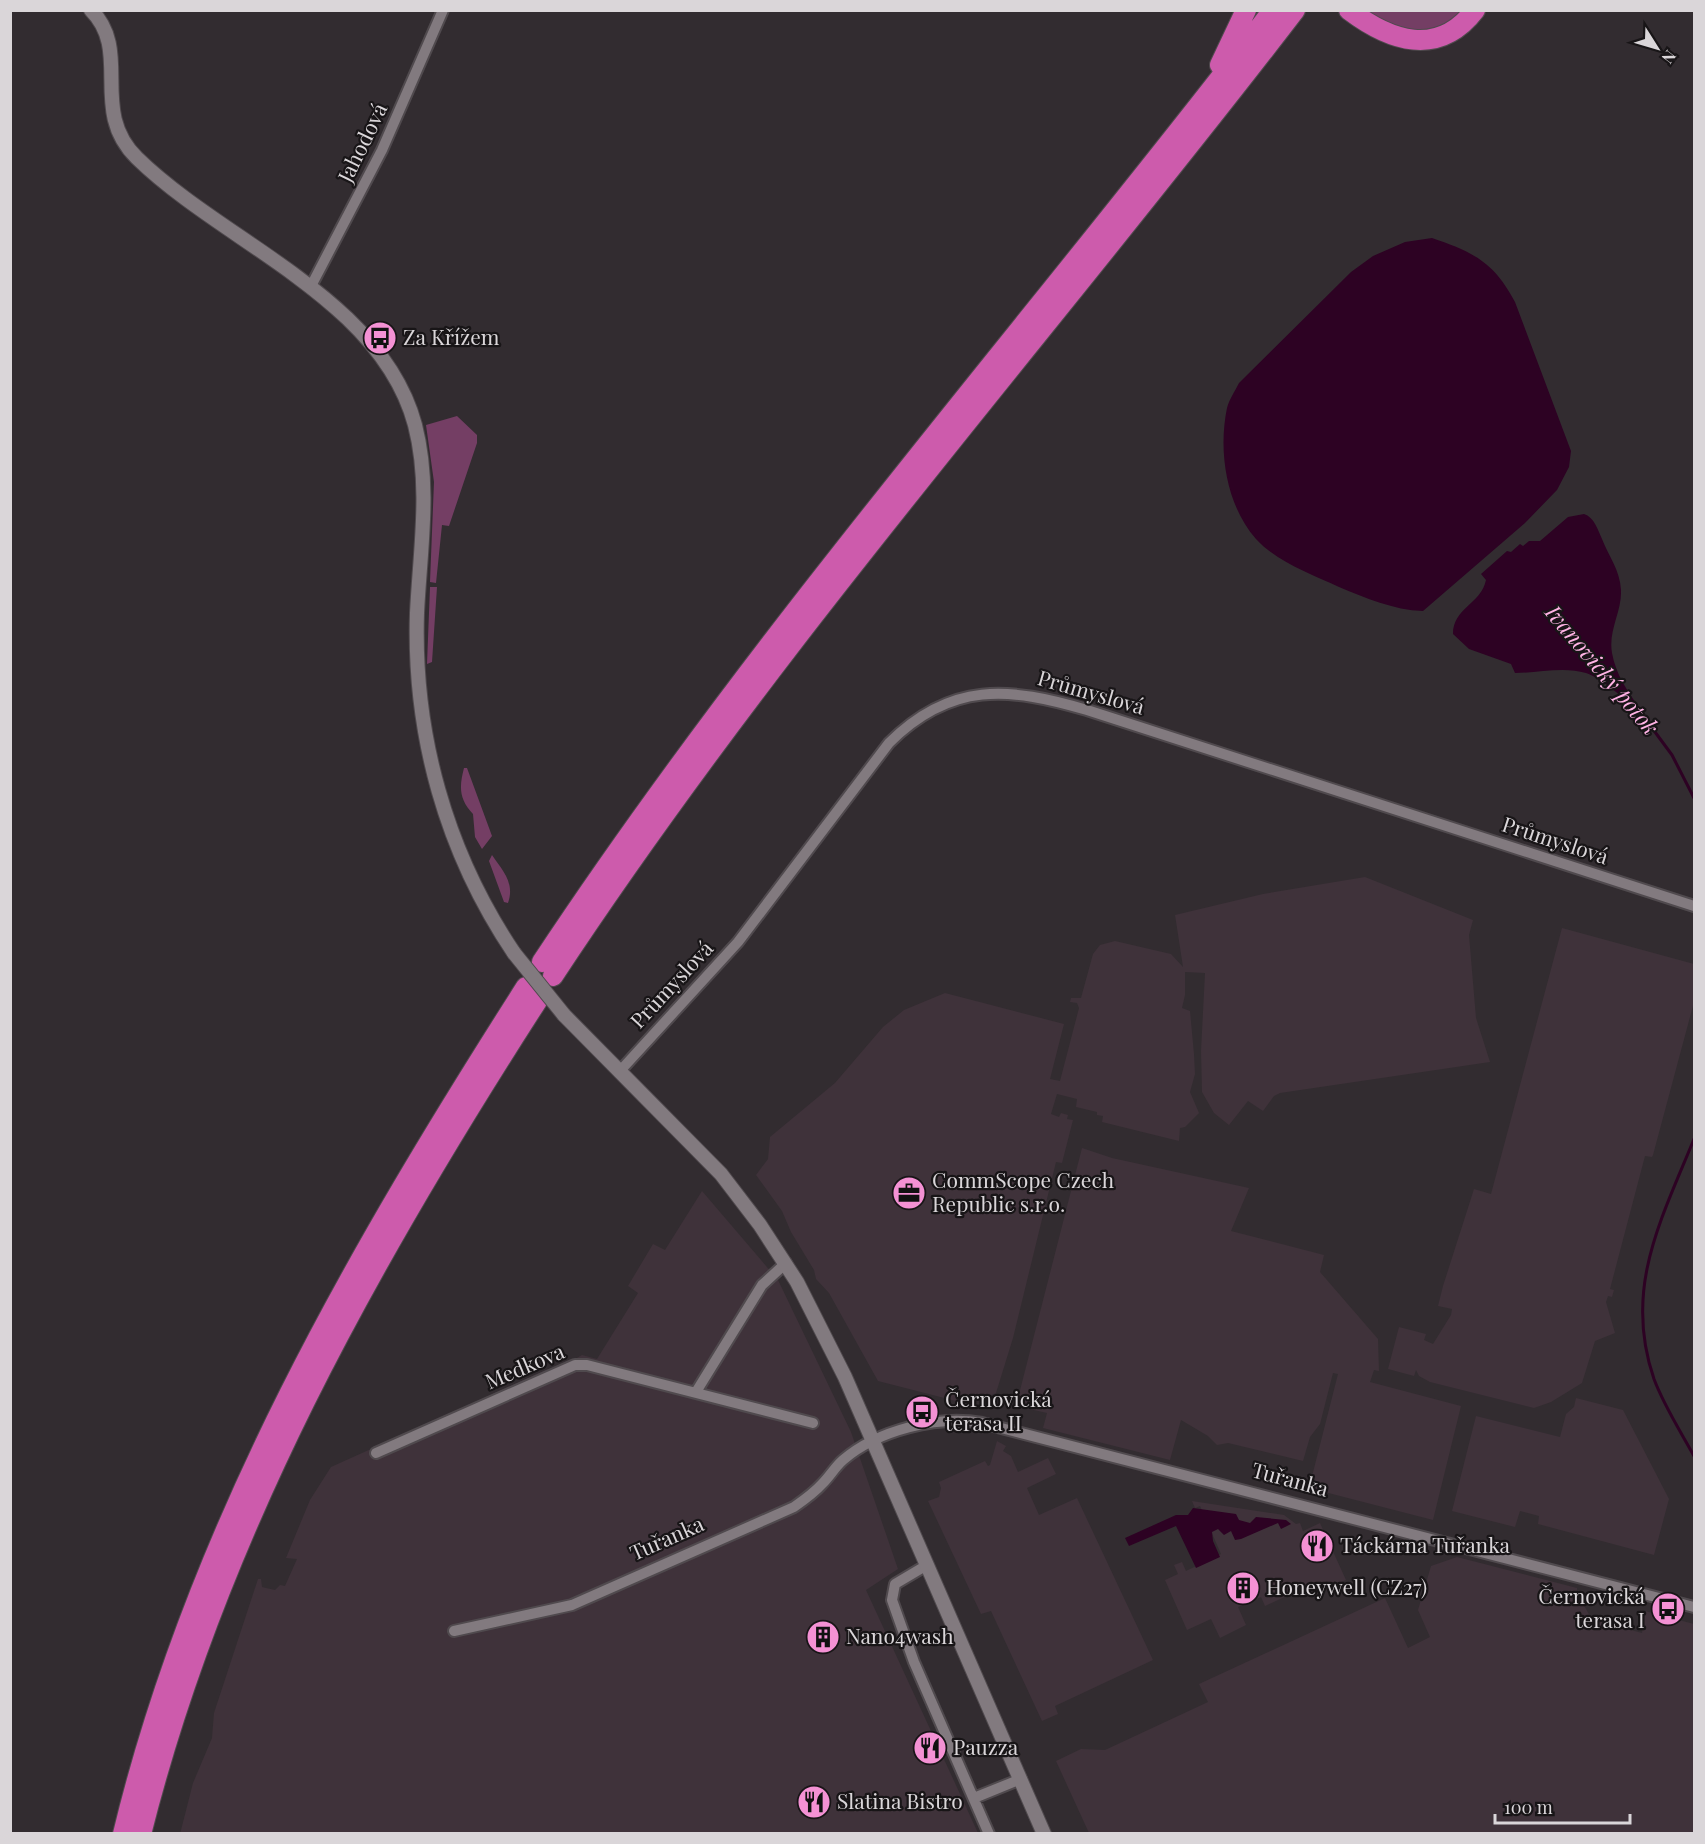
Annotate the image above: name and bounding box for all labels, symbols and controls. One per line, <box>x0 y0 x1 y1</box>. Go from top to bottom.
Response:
north arrow <box>1627 18 1687 78</box>
text: N <box>1657 46 1681 69</box>
street label: Jahodová <box>330 97 393 187</box>
bus stop icon: Za Křížem <box>362 320 398 356</box>
place label: Za Křížem <box>403 322 500 350</box>
water label: Ivanovický potok <box>1539 597 1666 741</box>
street label: Průmyslová <box>1035 662 1149 720</box>
street label: Průmyslová <box>1499 809 1613 870</box>
street label: Průmyslová <box>623 934 719 1033</box>
place label: CommScope Czech Republic s.r.o. <box>932 1165 1115 1217</box>
office icon: CommScope Czech Republic s.r.o. <box>891 1175 927 1211</box>
street label: Medkova <box>480 1336 569 1394</box>
place label: Černovická terasa II <box>945 1384 1052 1436</box>
bus stop icon: Černovická terasa II <box>904 1394 940 1430</box>
street label: Tuřanka <box>1249 1454 1332 1502</box>
street label: Tuřanka <box>625 1508 708 1566</box>
restaurant icon: Táckárna Tuřanka <box>1299 1528 1335 1564</box>
place label: Táckárna Tuřanka <box>1340 1530 1510 1558</box>
building icon: Honeywell (CZ27) <box>1225 1570 1261 1606</box>
place label: Honeywell (CZ27) <box>1266 1572 1427 1600</box>
place label: Černovická terasa I <box>1538 1581 1646 1633</box>
bus stop icon: Černovická terasa I <box>1650 1591 1686 1627</box>
building icon: Nano4wash <box>805 1619 841 1655</box>
place label: Nano4wash <box>846 1621 954 1649</box>
restaurant icon: Pauzza <box>912 1730 948 1766</box>
place label: Pauzza <box>953 1732 1019 1760</box>
restaurant icon: Slatina Bistro <box>796 1784 832 1820</box>
place label: Slatina Bistro <box>837 1786 963 1814</box>
scale bar <box>1495 1787 1630 1825</box>
text: 100 m <box>1504 1795 1553 1819</box>

